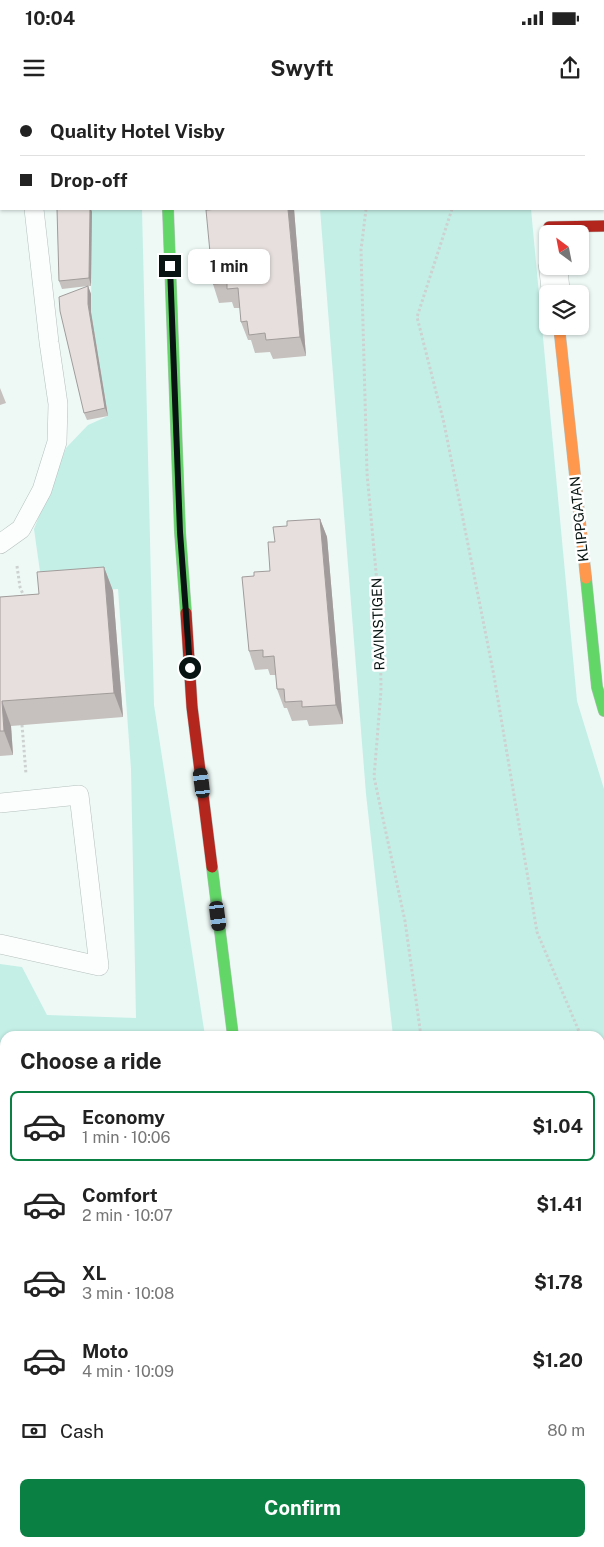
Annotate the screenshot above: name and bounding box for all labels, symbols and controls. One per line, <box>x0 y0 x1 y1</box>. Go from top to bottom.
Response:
text: 10:04 <box>25 7 75 29</box>
icon: menu <box>20 54 48 82</box>
icon: share <box>556 54 584 82</box>
text: Swyft <box>270 55 334 81</box>
text: Quality Hotel Visby <box>50 120 225 142</box>
text: Drop-off <box>50 169 127 191</box>
north arrow <box>539 225 589 275</box>
map controls <box>539 225 589 335</box>
callout: 1 min <box>188 248 270 284</box>
route end <box>159 255 181 277</box>
text: 1 min <box>210 257 248 276</box>
button: layers <box>539 285 589 335</box>
street label: KLIPPGATAN <box>567 475 591 563</box>
street label: RAVINSTIGEN <box>368 577 388 671</box>
route start <box>179 657 201 679</box>
car <box>192 767 211 799</box>
car <box>208 900 227 932</box>
text: Choose a ride <box>20 1048 162 1074</box>
icon: car <box>22 1104 67 1149</box>
text: Economy <box>82 1106 165 1128</box>
text: $1.04 <box>532 1115 583 1137</box>
text: 1 min · 10:06 <box>82 1128 170 1147</box>
icon: car <box>22 1182 67 1227</box>
text: Comfort <box>82 1184 158 1206</box>
text: $1.41 <box>536 1193 583 1215</box>
text: 2 min · 10:07 <box>82 1206 173 1225</box>
icon: car <box>22 1260 67 1305</box>
text: XL <box>82 1262 107 1284</box>
text: $1.78 <box>534 1271 583 1293</box>
text: 3 min · 10:08 <box>82 1284 174 1303</box>
icon: car <box>22 1338 67 1383</box>
text: Moto <box>82 1340 128 1362</box>
text: $1.20 <box>532 1349 583 1371</box>
text: 4 min · 10:09 <box>82 1362 174 1381</box>
icon: cash <box>20 1417 48 1445</box>
text: Cash <box>60 1420 104 1442</box>
text: 80 m <box>547 1421 585 1440</box>
button: Confirm <box>20 1479 585 1537</box>

